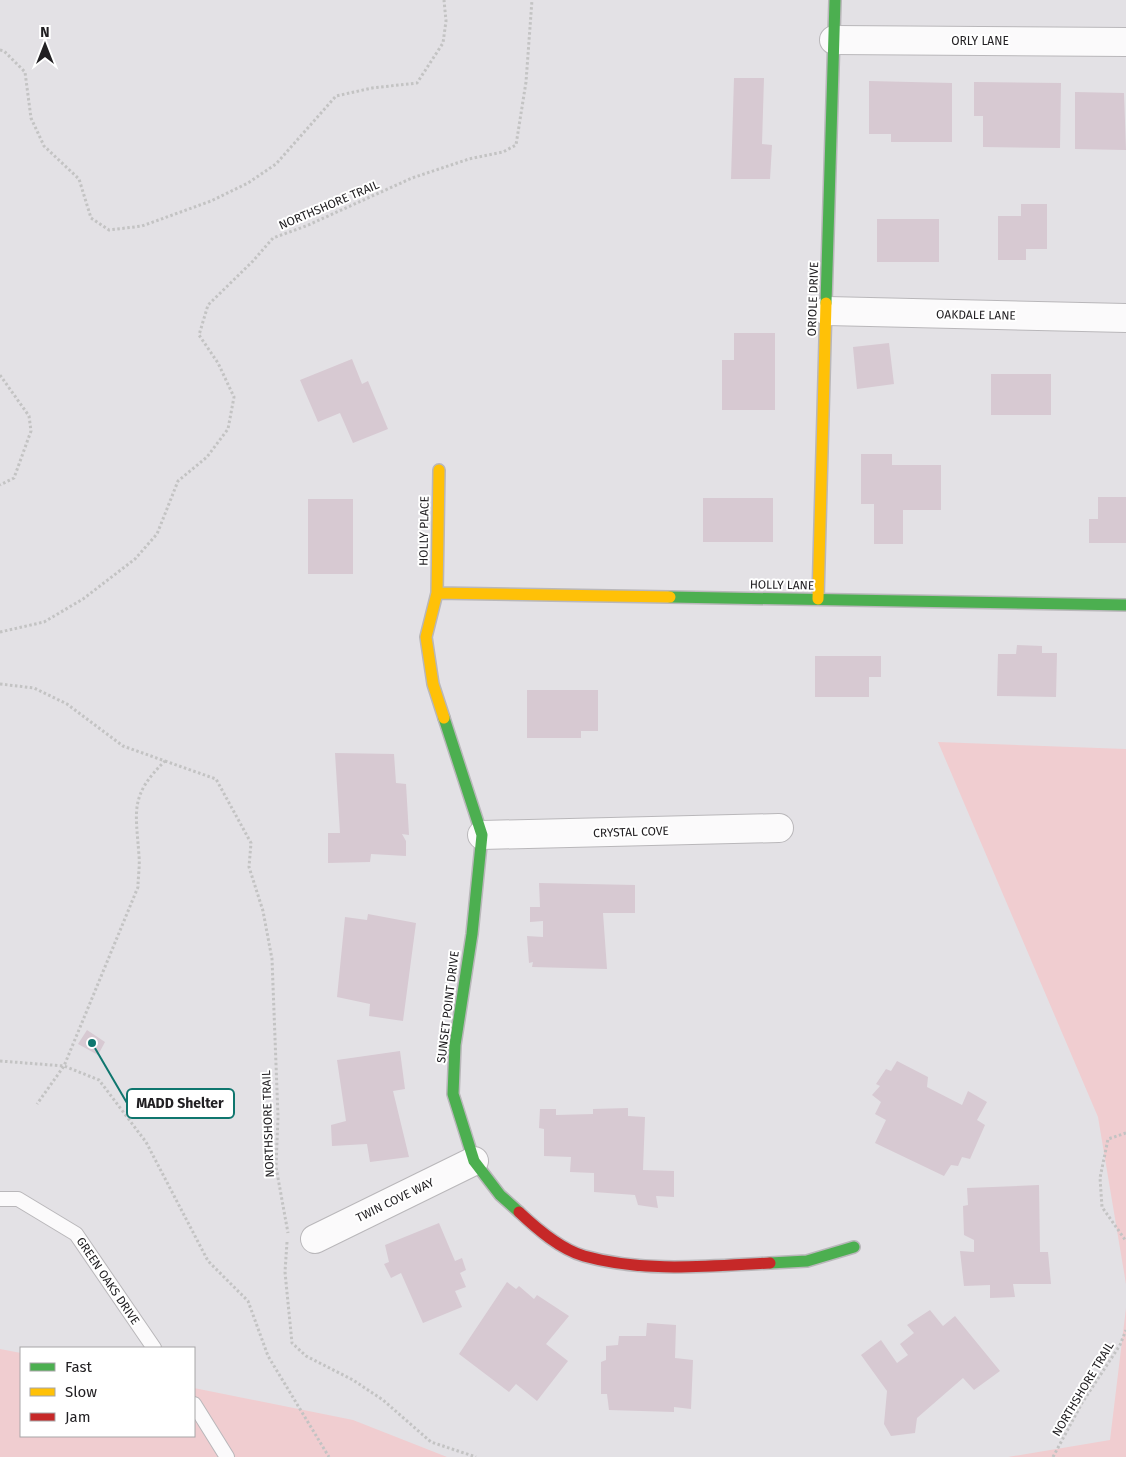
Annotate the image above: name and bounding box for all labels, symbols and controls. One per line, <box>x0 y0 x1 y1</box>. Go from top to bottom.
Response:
north arrow <box>20 20 70 70</box>
text: N <box>40 24 50 41</box>
street label: ORLY LANE <box>951 34 1009 48</box>
street label: NORTHSHORE TRAIL <box>277 178 381 232</box>
street label: ORIOLE DRIVE <box>805 261 821 337</box>
street label: OAKDALE LANE <box>936 307 1016 323</box>
street label: HOLLY PLACE <box>416 496 432 566</box>
street label: HOLLY LANE <box>750 577 814 593</box>
street label: CRYSTAL COVE <box>593 824 669 840</box>
street label: SUNSET POINT DRIVE <box>434 950 462 1064</box>
street label: NORTHSHORE TRAIL <box>259 1070 277 1178</box>
callout: MADD Shelter <box>127 1089 234 1118</box>
text: MADD Shelter <box>136 1095 224 1112</box>
street label: TWIN COVE WAY <box>354 1175 437 1225</box>
street label: GREEN OAKS DRIVE <box>74 1235 142 1327</box>
street label: NORTHSHORE TRAIL <box>1049 1339 1117 1439</box>
legend <box>20 1347 195 1437</box>
text: Fast <box>65 1358 92 1376</box>
text: Slow <box>65 1383 97 1401</box>
text: Jam <box>65 1408 91 1426</box>

